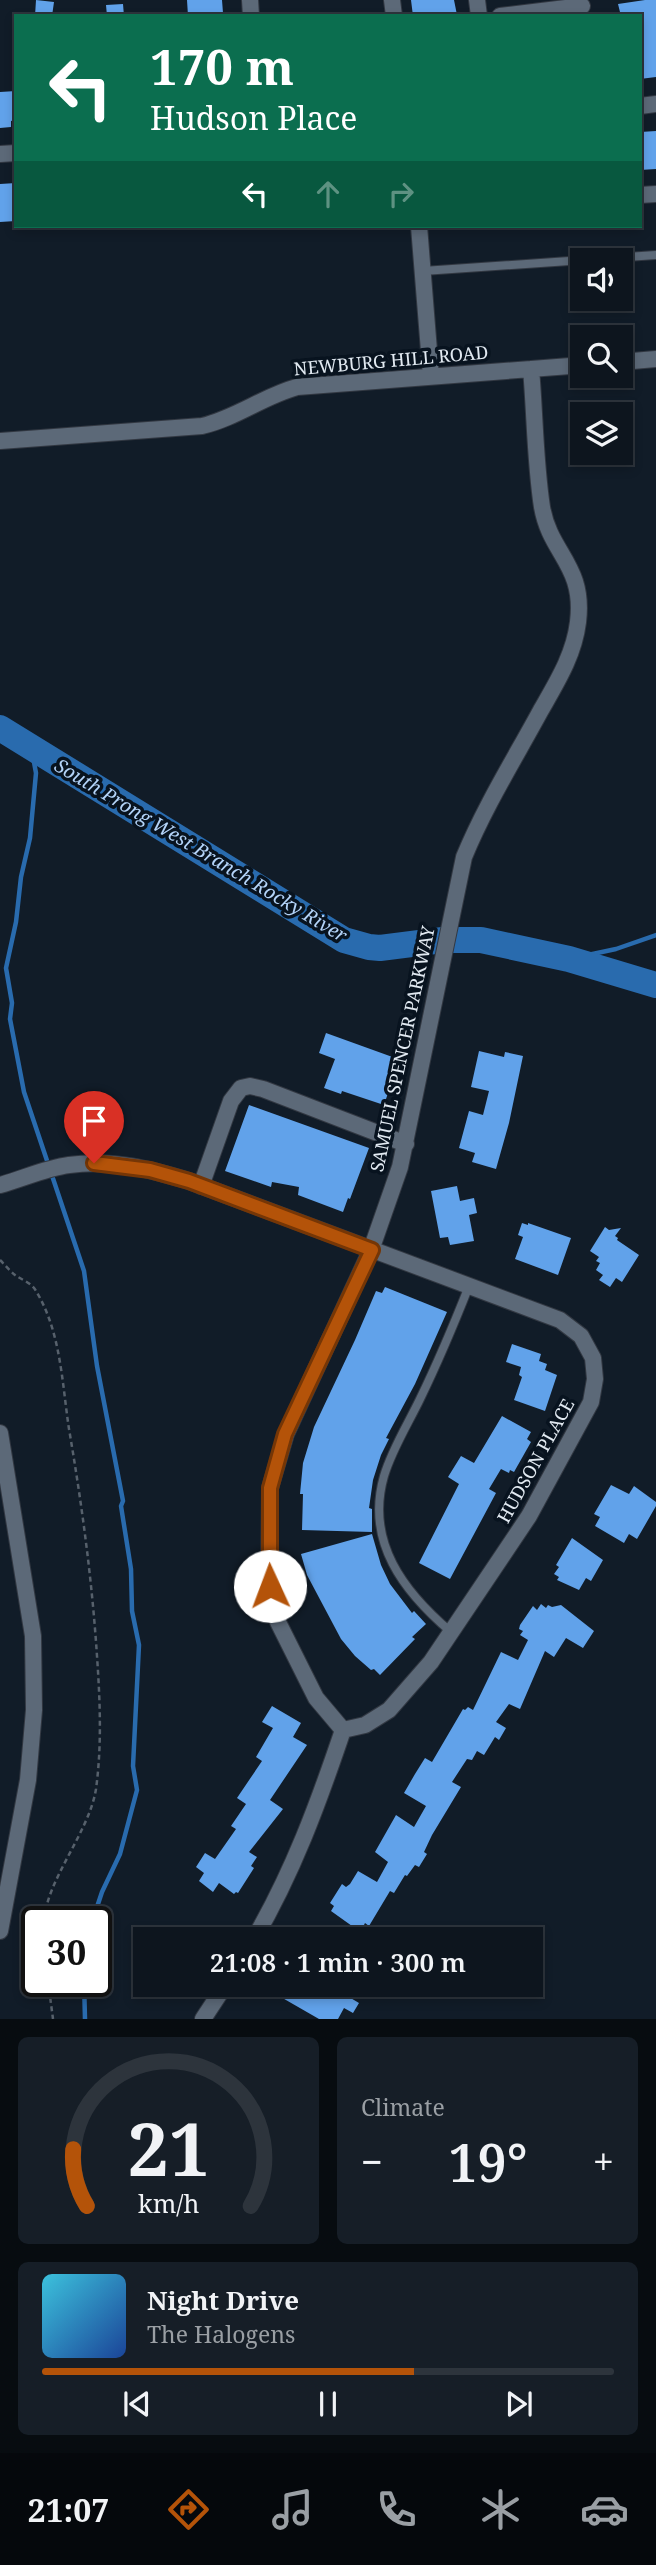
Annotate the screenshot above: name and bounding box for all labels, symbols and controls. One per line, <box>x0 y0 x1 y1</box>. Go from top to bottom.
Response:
text: 170 m <box>150 33 294 99</box>
icon: left <box>35 42 126 133</box>
text: Hudson Place <box>150 96 357 139</box>
icon: left <box>236 175 274 213</box>
icon: ahead <box>309 175 347 213</box>
icon: right <box>382 175 420 213</box>
map controls <box>570 248 633 465</box>
button: sound <box>570 248 633 311</box>
button: search <box>570 325 633 388</box>
street label: NEWBURG HILL ROAD <box>293 340 489 380</box>
button: layers <box>570 402 633 465</box>
water label: South Prong West Branch Rocky River <box>50 752 352 948</box>
street label: SAMUEL SPENCER PARKWAY <box>364 923 440 1174</box>
pin <box>64 1091 124 1163</box>
icon: arrive <box>75 1102 113 1140</box>
street label: HUDSON PLACE <box>491 1394 579 1527</box>
position arrow <box>233 1549 307 1623</box>
speed limit sign: 30 <box>21 1906 112 1997</box>
text: 21:08 · 1 min · 300 m <box>210 1944 466 1980</box>
text: Climate <box>361 2091 445 2123</box>
text: 21 <box>127 2099 210 2198</box>
text: 19° <box>448 2126 528 2197</box>
text: − <box>361 2135 383 2187</box>
text: + <box>593 2135 614 2187</box>
text: km/h <box>138 2186 199 2220</box>
text: Night Drive <box>147 2282 299 2318</box>
text: The Halogens <box>147 2318 295 2350</box>
icon: previous <box>118 2385 156 2423</box>
icon: pause <box>309 2385 347 2423</box>
icon: next <box>500 2385 538 2423</box>
icon: directions <box>164 2485 213 2534</box>
icon: music <box>268 2485 317 2534</box>
icon: phone <box>372 2485 421 2534</box>
icon: climate <box>476 2485 525 2534</box>
icon: car <box>580 2485 629 2534</box>
text: 21:07 <box>27 2488 109 2531</box>

